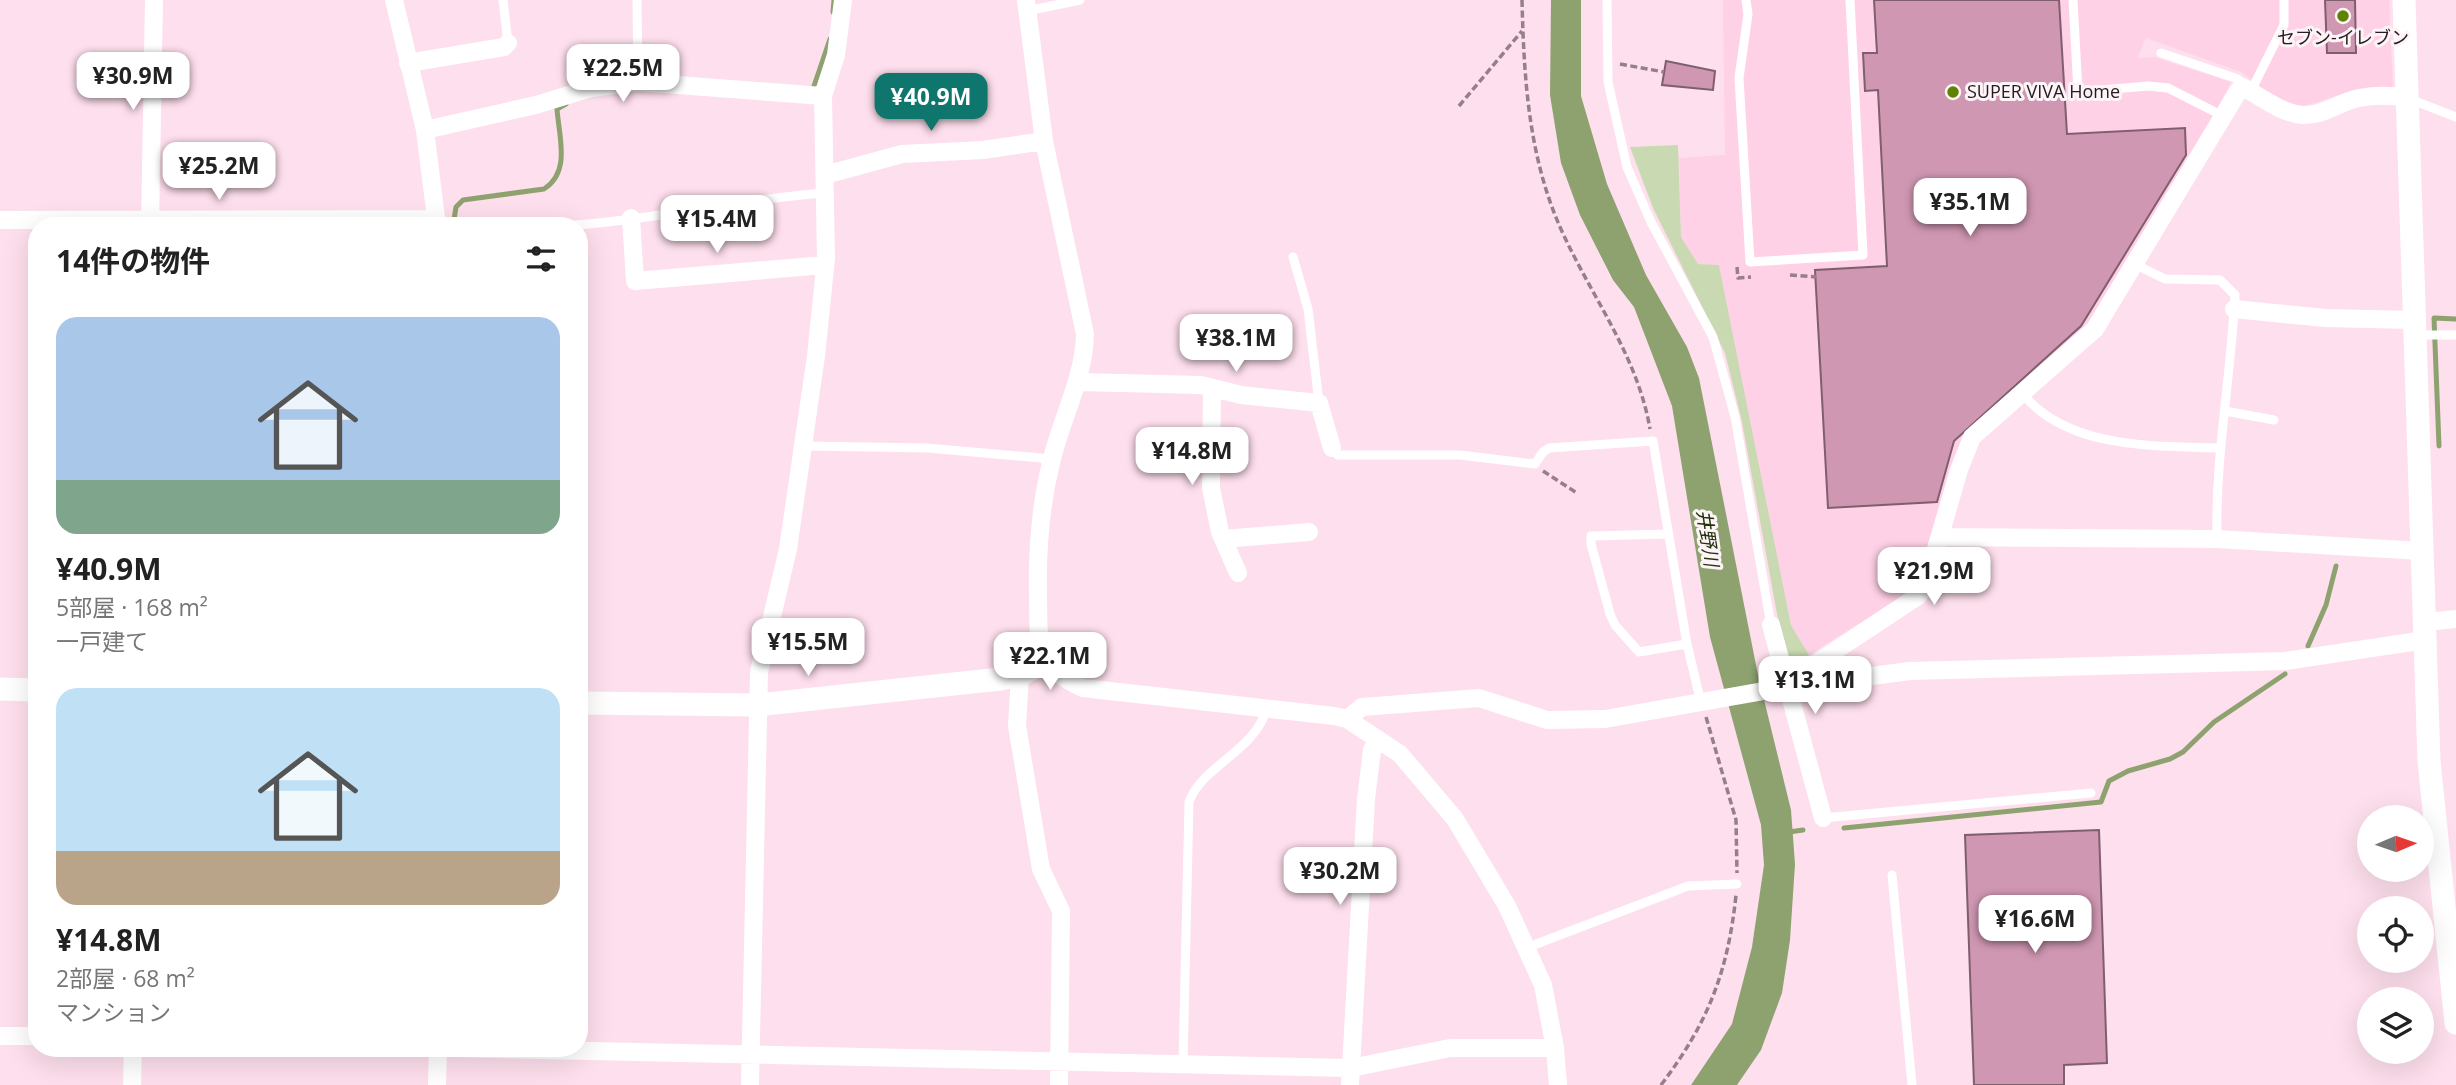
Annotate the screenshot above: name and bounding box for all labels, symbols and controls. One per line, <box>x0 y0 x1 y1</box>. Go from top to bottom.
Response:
marker: セブン-イレブン <box>2335 8 2351 24</box>
place label: セブン-イレブン <box>2277 25 2409 49</box>
pin: ¥22.5M <box>566 44 680 104</box>
text: ¥22.5M <box>583 51 663 83</box>
pin: ¥30.9M <box>76 52 190 112</box>
text: ¥30.9M <box>93 59 173 91</box>
pin: ¥40.9M <box>874 74 988 133</box>
place label: SUPER VIVA Home <box>1967 79 2120 103</box>
text: ¥40.9M <box>891 80 971 112</box>
marker: SUPER VIVA Home <box>1945 84 1961 100</box>
pin: ¥25.2M <box>162 142 276 202</box>
text: ¥25.2M <box>179 149 259 181</box>
pin: ¥35.1M <box>1913 178 2027 238</box>
text: ¥35.1M <box>1930 185 2010 217</box>
pin: ¥15.4M <box>660 196 774 255</box>
text: ¥15.4M <box>677 202 757 234</box>
text: 14件の物件 <box>56 240 210 281</box>
icon: filters <box>522 240 560 278</box>
pin: ¥38.1M <box>1179 314 1293 374</box>
text: ¥38.1M <box>1196 321 1276 353</box>
icon: home <box>245 362 371 488</box>
pin: ¥14.8M <box>1135 428 1249 487</box>
text: ¥14.8M <box>1152 434 1232 466</box>
water label: 井野川 <box>1691 508 1725 570</box>
text: ¥40.9M <box>56 548 161 589</box>
pin: ¥21.9M <box>1877 548 1991 607</box>
text: ¥21.9M <box>1894 554 1974 586</box>
text: 5部屋 · 168 m² <box>56 591 208 623</box>
pin: ¥15.5M <box>751 618 865 678</box>
text: 一戸建て <box>56 625 148 657</box>
text: ¥15.5M <box>768 625 848 657</box>
pin: ¥22.1M <box>993 632 1107 692</box>
text: ¥22.1M <box>1010 639 1090 671</box>
pin: ¥13.1M <box>1758 656 1872 716</box>
text: ¥13.1M <box>1775 663 1855 695</box>
icon: home <box>245 733 371 859</box>
north arrow <box>2357 805 2434 882</box>
map controls <box>2357 805 2434 1064</box>
pin: ¥30.2M <box>1283 848 1397 907</box>
text: ¥30.2M <box>1300 854 1380 886</box>
pin: ¥16.6M <box>1978 895 2092 955</box>
button: locate <box>2357 896 2434 973</box>
text: ¥16.6M <box>1995 902 2075 934</box>
text: ¥14.8M <box>56 919 161 960</box>
text: 2部屋 · 68 m² <box>56 962 195 994</box>
button: layers <box>2357 987 2434 1064</box>
text: マンション <box>56 996 171 1028</box>

